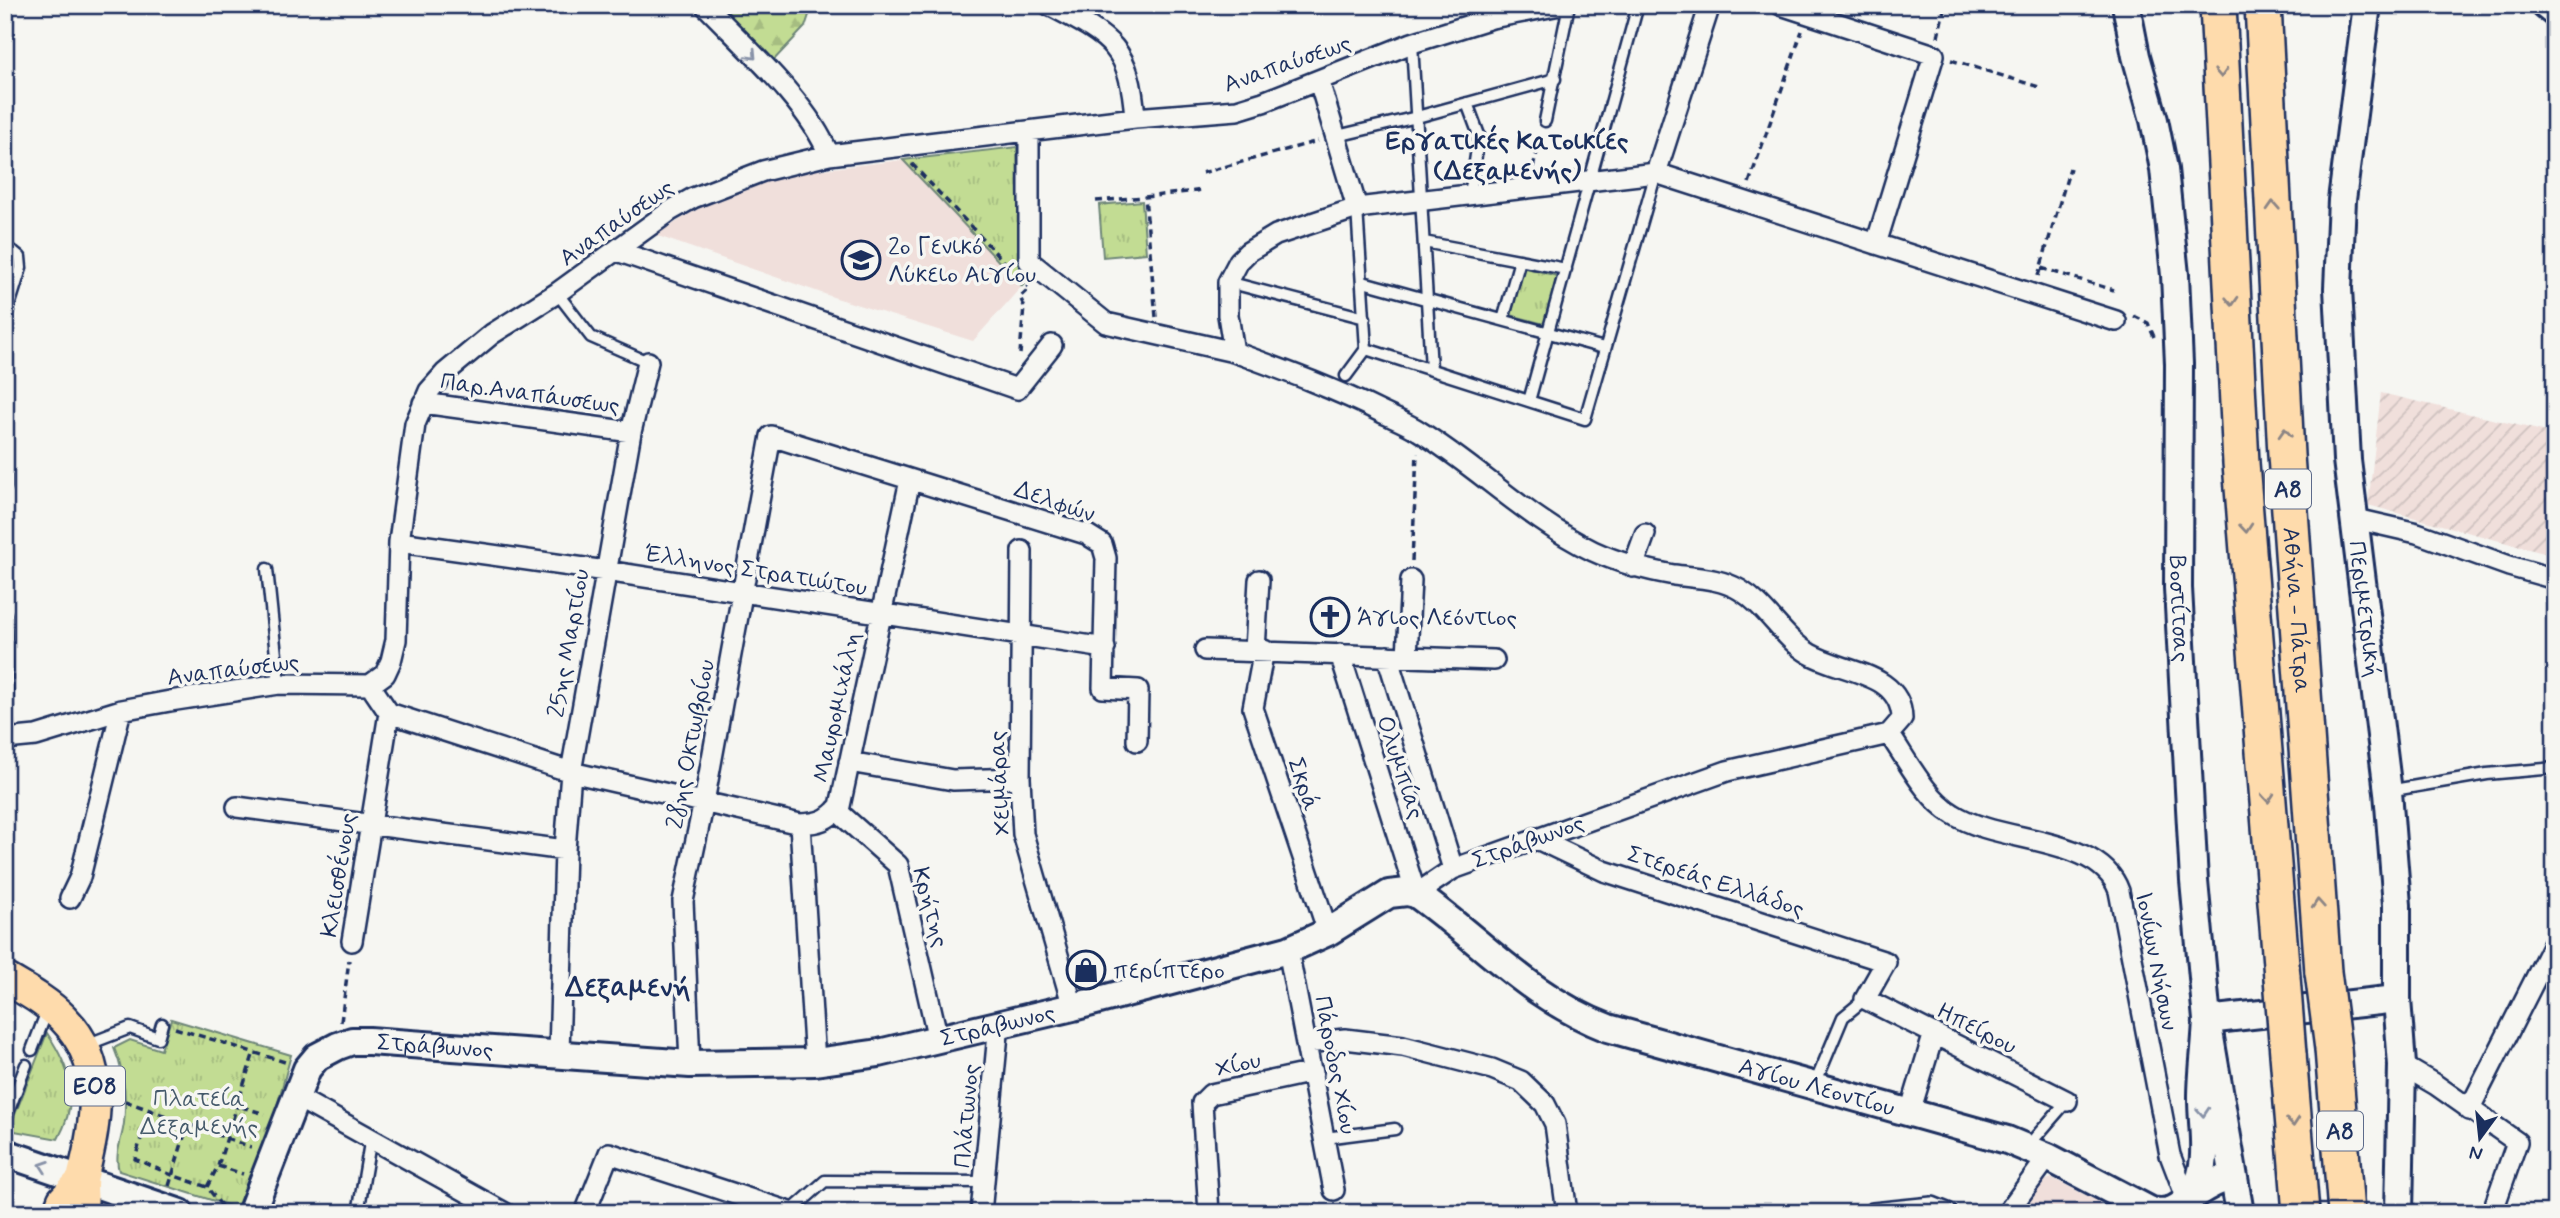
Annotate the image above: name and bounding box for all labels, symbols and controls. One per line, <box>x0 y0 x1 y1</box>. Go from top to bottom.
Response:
street label: Αναπαύσεως <box>1220 28 1355 101</box>
one-way arrow <box>743 47 756 60</box>
one-way arrow <box>2213 68 2228 79</box>
district label: Εργατικές Κατοικίες (Δεξαμενής) <box>1386 124 1628 189</box>
street label: Αναπαύσεως <box>554 172 680 274</box>
one-way arrow <box>2266 200 2281 211</box>
place label: 2ο Γενικό Λύκειο Αιγίου <box>888 232 1036 291</box>
school or university icon: 2ο Γενικό Λύκειο Αιγίου <box>840 239 882 281</box>
one-way arrow <box>2224 295 2239 306</box>
street label: Παρ.Αναπάυσεως <box>438 367 621 422</box>
one-way arrow <box>2277 427 2292 438</box>
road number: Α8 <box>2265 470 2311 509</box>
street label: Δελφών <box>1010 474 1099 531</box>
one-way arrow <box>2238 522 2253 533</box>
street label: Αθήνα - Πάτρα <box>2274 526 2317 694</box>
street label: Έλληνος Στρατιώτου <box>642 539 869 604</box>
street label: Περιμετρική <box>2340 539 2388 679</box>
street label: Βοστίτσας <box>2161 555 2196 663</box>
street label: 25ης Μαρτίου <box>541 566 598 720</box>
church icon: Άγιος Λεόντιος <box>1309 596 1351 638</box>
place label: Άγιος Λεόντιος <box>1357 603 1517 634</box>
street label: Μαυρομιχάλη <box>806 629 869 786</box>
street label: Αναπαύσεως <box>165 647 301 694</box>
street label: 28ης Οκτωβρίου <box>660 657 723 832</box>
street label: Ολυμπίας <box>1368 712 1431 823</box>
street label: Χειμάρας <box>982 730 1019 836</box>
street label: Σκρά <box>1279 754 1326 815</box>
one-way arrow <box>2260 793 2275 804</box>
street label: Στράβωνος <box>1468 808 1589 877</box>
street label: Κλεισθένους <box>313 811 365 940</box>
street label: Στερεάς Ελλάδος <box>1623 839 1808 926</box>
street label: Κρήτης <box>904 864 955 951</box>
street label: Ιονίων Νήσων <box>2127 889 2184 1033</box>
one-way arrow <box>2311 899 2326 910</box>
shop icon: περίπτερο <box>1065 949 1107 991</box>
place label: περίπτερο <box>1113 956 1225 987</box>
district label: Δεξαμενή <box>564 970 691 1007</box>
street label: Πάροδος Χίου <box>1306 993 1363 1137</box>
street label: Ηπείρου <box>1931 996 2022 1063</box>
street label: Στράβωνος <box>937 998 1058 1055</box>
street label: Στράβωνος <box>376 1028 494 1067</box>
street label: Χίου <box>1213 1045 1264 1086</box>
street label: Αγίου Λεοντίου <box>1735 1051 1898 1125</box>
street label: Πλάτωνος <box>947 1063 987 1170</box>
road number: ΕΟ8 <box>65 1066 125 1106</box>
park label: Πλατεία Δεξαμενής <box>140 1084 258 1143</box>
north arrow <box>2444 1102 2514 1172</box>
one-way arrow <box>2195 1107 2210 1118</box>
road number: Α8 <box>2317 1112 2363 1150</box>
one-way arrow <box>2285 1116 2300 1127</box>
text: N <box>2467 1139 2485 1167</box>
one-way arrow <box>38 1160 50 1174</box>

